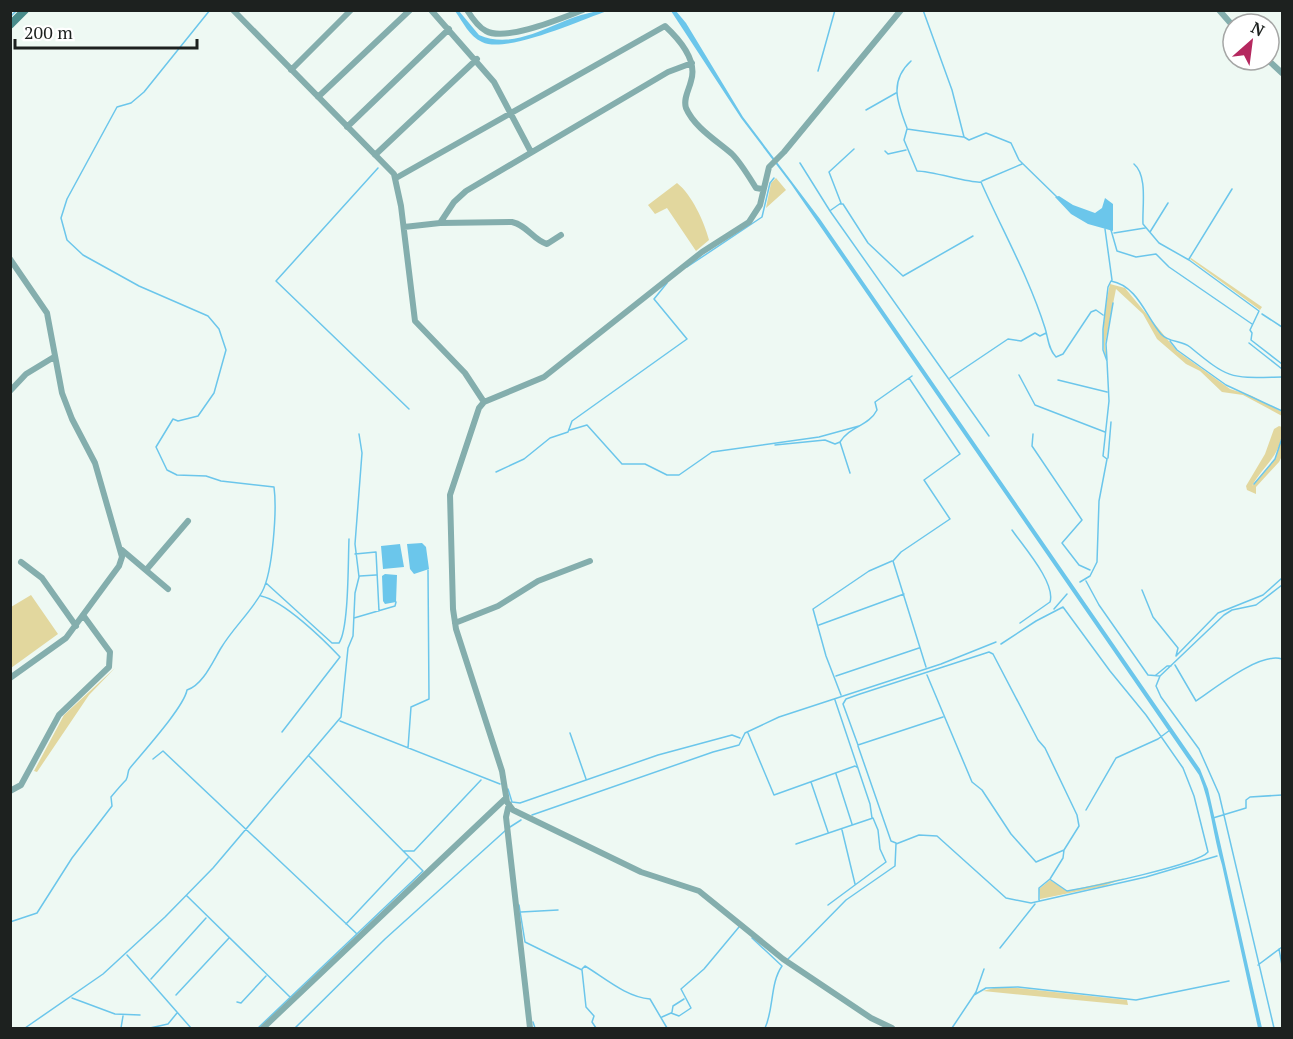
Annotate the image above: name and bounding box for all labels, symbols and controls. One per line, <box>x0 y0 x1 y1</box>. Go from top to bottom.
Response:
scale bar <box>15 12 196 50</box>
north arrow <box>1221 12 1281 72</box>
text: N <box>1248 16 1269 41</box>
text: 200 m <box>24 20 73 44</box>

